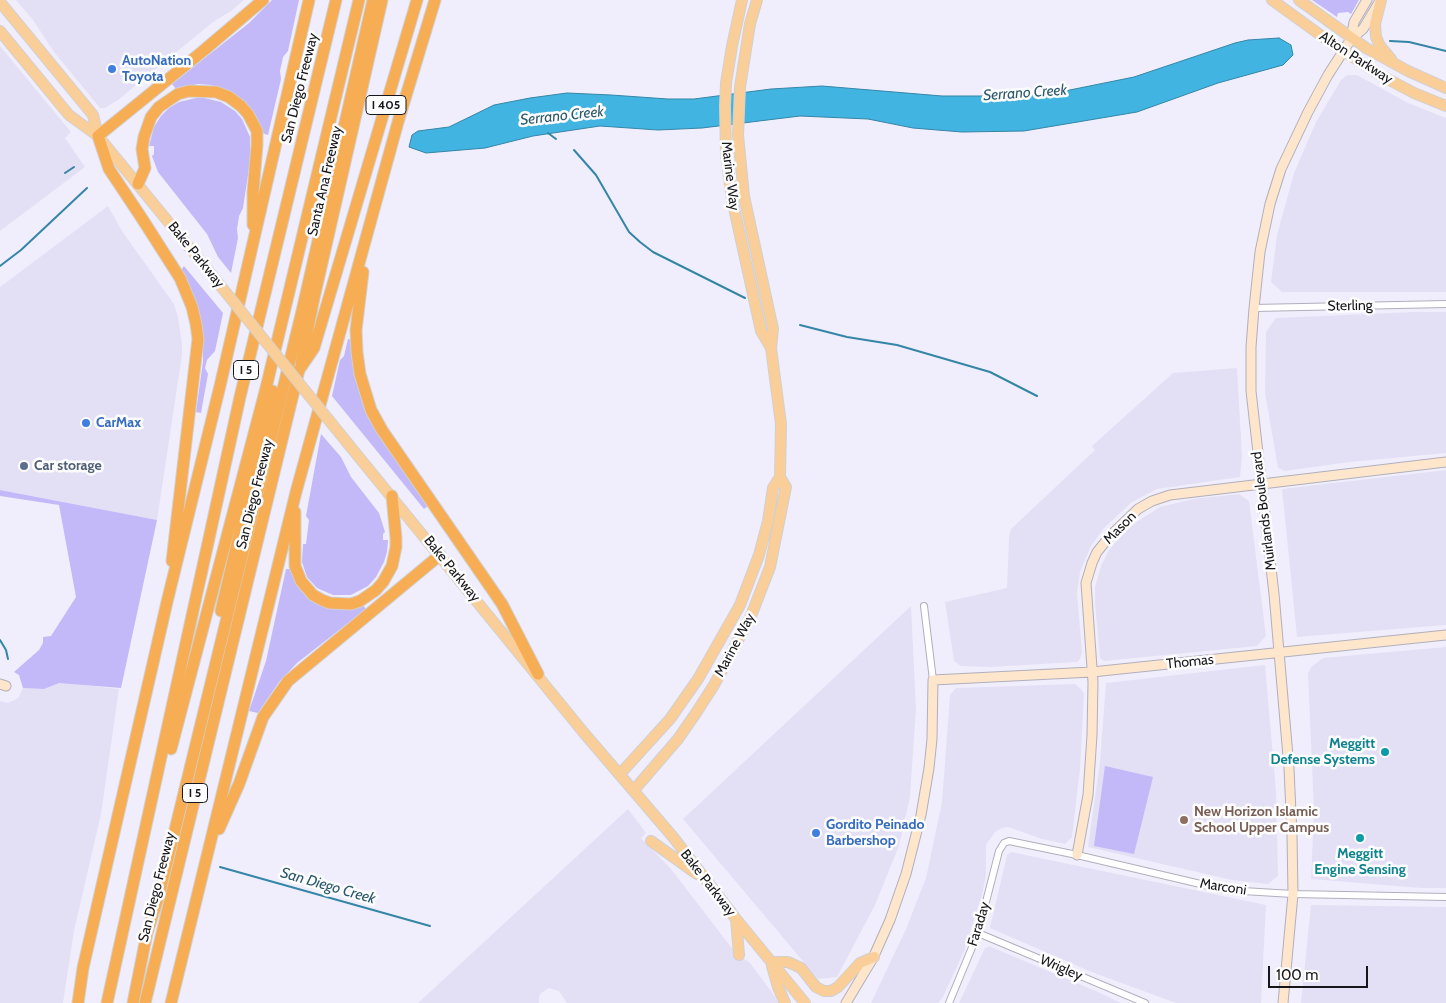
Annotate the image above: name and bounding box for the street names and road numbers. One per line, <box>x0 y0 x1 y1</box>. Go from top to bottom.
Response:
street label: Alton Parkway <box>1316 28 1396 88</box>
street label: San Diego Freeway <box>278 31 322 145</box>
road number: I 405 <box>366 96 406 114</box>
street label: Santa Ana Freeway <box>304 124 346 238</box>
street label: Marine Way <box>717 140 743 212</box>
street label: Bake Parkway <box>164 219 228 291</box>
street label: Sterling <box>1327 297 1373 315</box>
road number: I 5 <box>234 360 258 380</box>
street label: San Diego Freeway <box>233 437 277 551</box>
street label: Muirlands Boulevard <box>1248 451 1280 571</box>
street label: Mason <box>1100 508 1140 548</box>
street label: Bake Parkway <box>420 533 484 605</box>
street label: Marine Way <box>711 610 759 680</box>
street label: Thomas <box>1166 651 1214 673</box>
road number: I 5 <box>182 784 208 802</box>
street label: San Diego Freeway <box>135 830 179 944</box>
street label: Bake Parkway <box>677 846 739 920</box>
street label: Marconi <box>1198 875 1248 899</box>
street label: Faraday <box>964 900 994 948</box>
street label: Wrigley <box>1037 952 1085 984</box>

